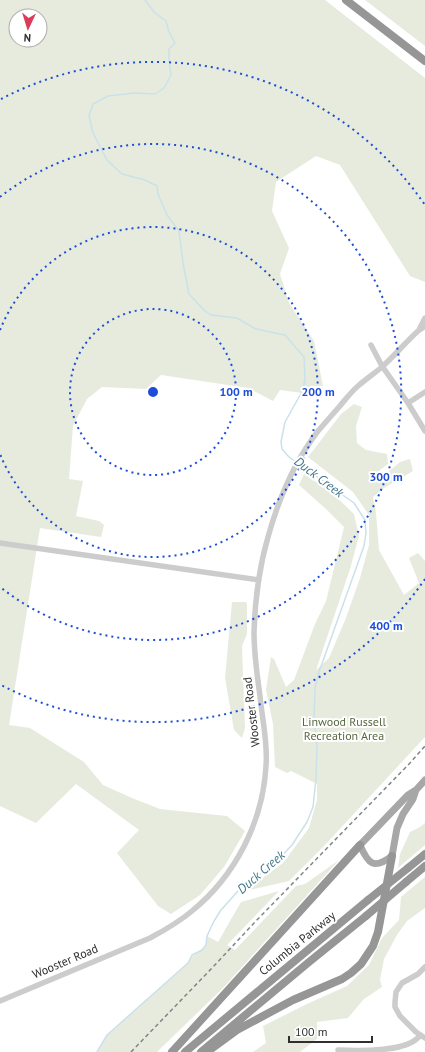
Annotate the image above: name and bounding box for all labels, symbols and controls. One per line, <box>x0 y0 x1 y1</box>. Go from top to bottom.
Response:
north arrow <box>8 8 48 48</box>
text: N <box>23 31 31 45</box>
text: 100 m <box>219 384 253 399</box>
text: 200 m <box>301 384 335 399</box>
centre of rings <box>146 385 160 399</box>
water label: Duck Creek <box>291 453 348 502</box>
text: 300 m <box>369 469 403 484</box>
text: 400 m <box>369 618 403 633</box>
street label: Wooster Road <box>239 676 263 748</box>
park label: Linwood Russell Recreation Area <box>302 714 386 743</box>
water label: Duck Creek <box>234 846 289 897</box>
street label: Columbia Parkway <box>256 907 339 978</box>
street label: Wooster Road <box>30 940 100 982</box>
scale bar <box>289 1018 372 1044</box>
text: 100 m <box>295 1024 328 1039</box>

